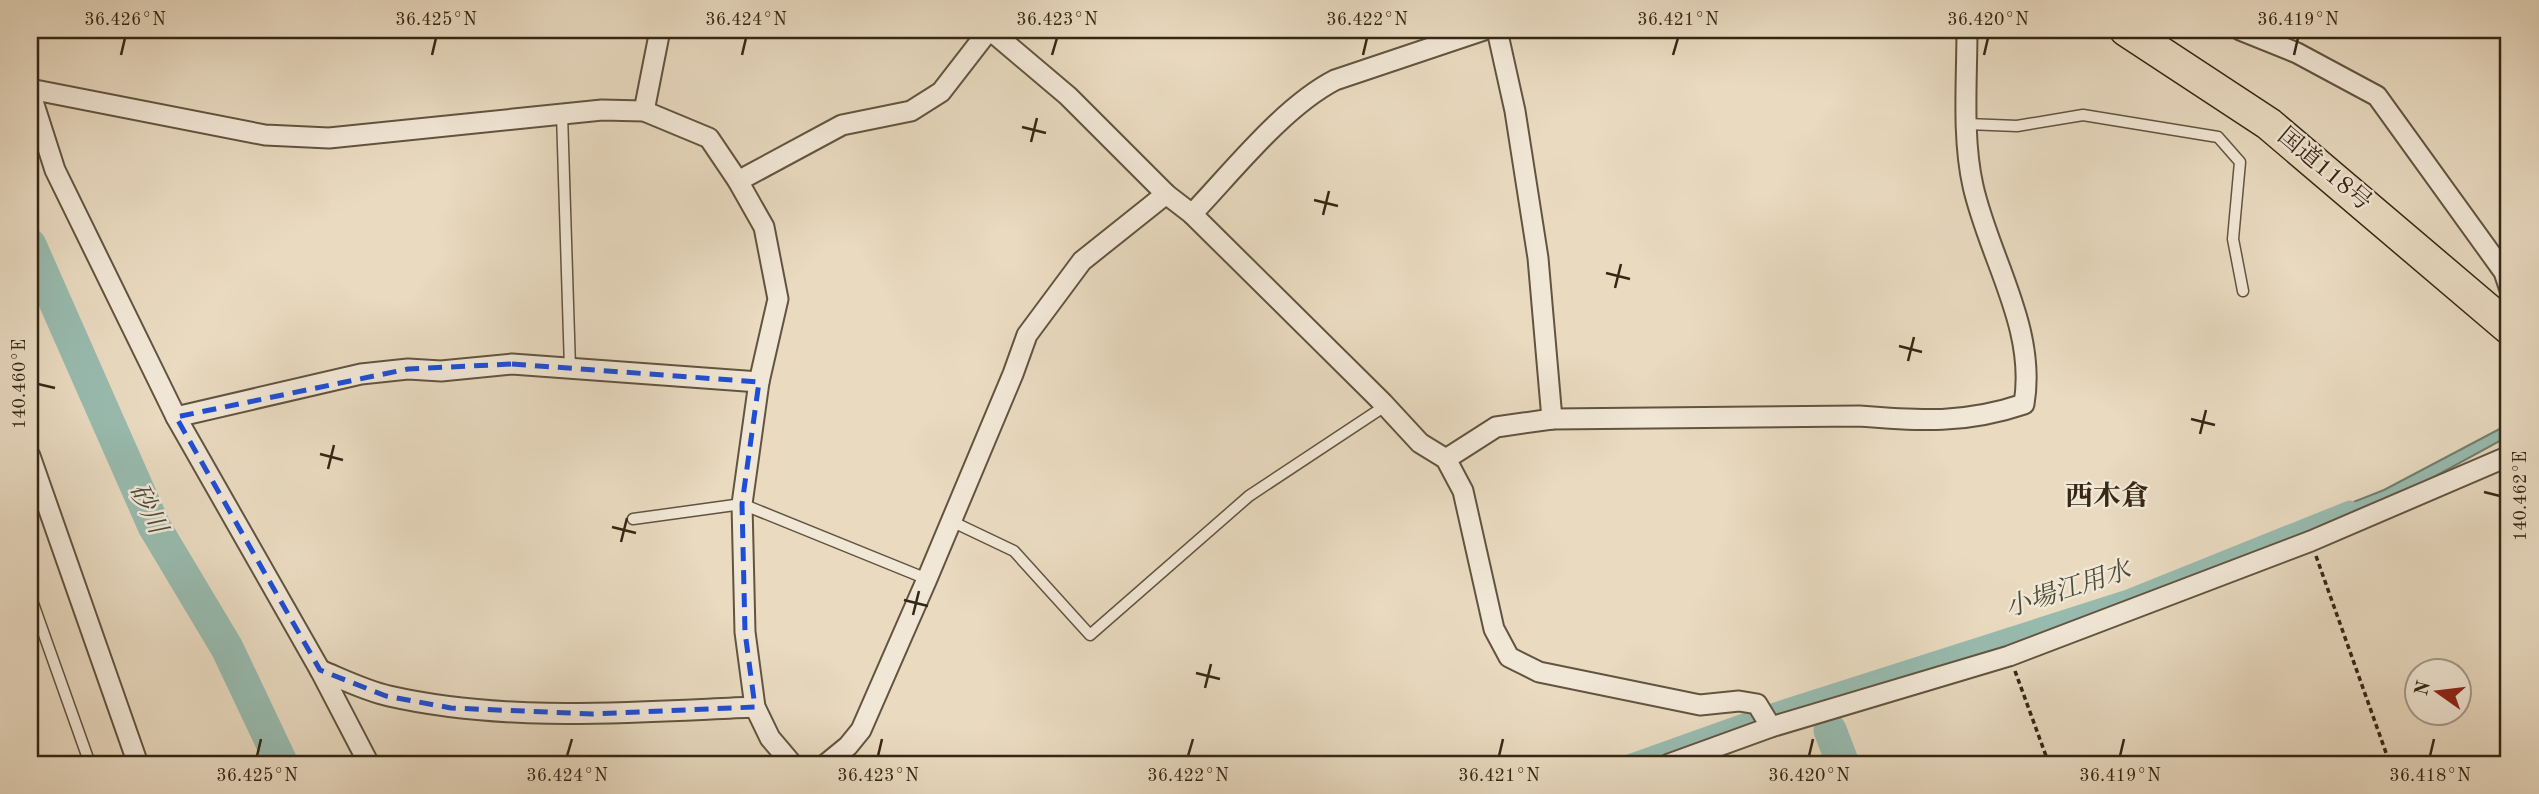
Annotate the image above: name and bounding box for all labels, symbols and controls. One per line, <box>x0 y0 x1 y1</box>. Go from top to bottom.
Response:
text: 36.426°N <box>84 11 166 29</box>
text: 36.425°N <box>395 11 477 29</box>
text: 36.424°N <box>705 11 787 29</box>
text: 36.423°N <box>1016 11 1098 29</box>
text: 36.422°N <box>1326 11 1408 29</box>
text: 36.421°N <box>1637 11 1719 29</box>
text: 36.420°N <box>1947 11 2029 29</box>
text: 36.419°N <box>2257 11 2339 29</box>
street label: 国道118号 <box>2273 122 2377 216</box>
text: 140.460°E <box>11 339 29 429</box>
text: 140.462°E <box>2512 451 2530 541</box>
water label: 砂川 <box>124 479 173 541</box>
district label: 西木倉 <box>2065 481 2149 512</box>
water label: 小場江用水 <box>2002 555 2137 622</box>
north arrow <box>2402 658 2472 728</box>
text: N <box>2413 679 2435 698</box>
text: 36.425°N <box>216 767 298 785</box>
text: 36.424°N <box>526 767 608 785</box>
text: 36.423°N <box>837 767 919 785</box>
text: 36.422°N <box>1147 767 1229 785</box>
text: 36.421°N <box>1458 767 1540 785</box>
text: 36.420°N <box>1768 767 1850 785</box>
text: 36.419°N <box>2079 767 2161 785</box>
text: 36.418°N <box>2389 767 2471 785</box>

